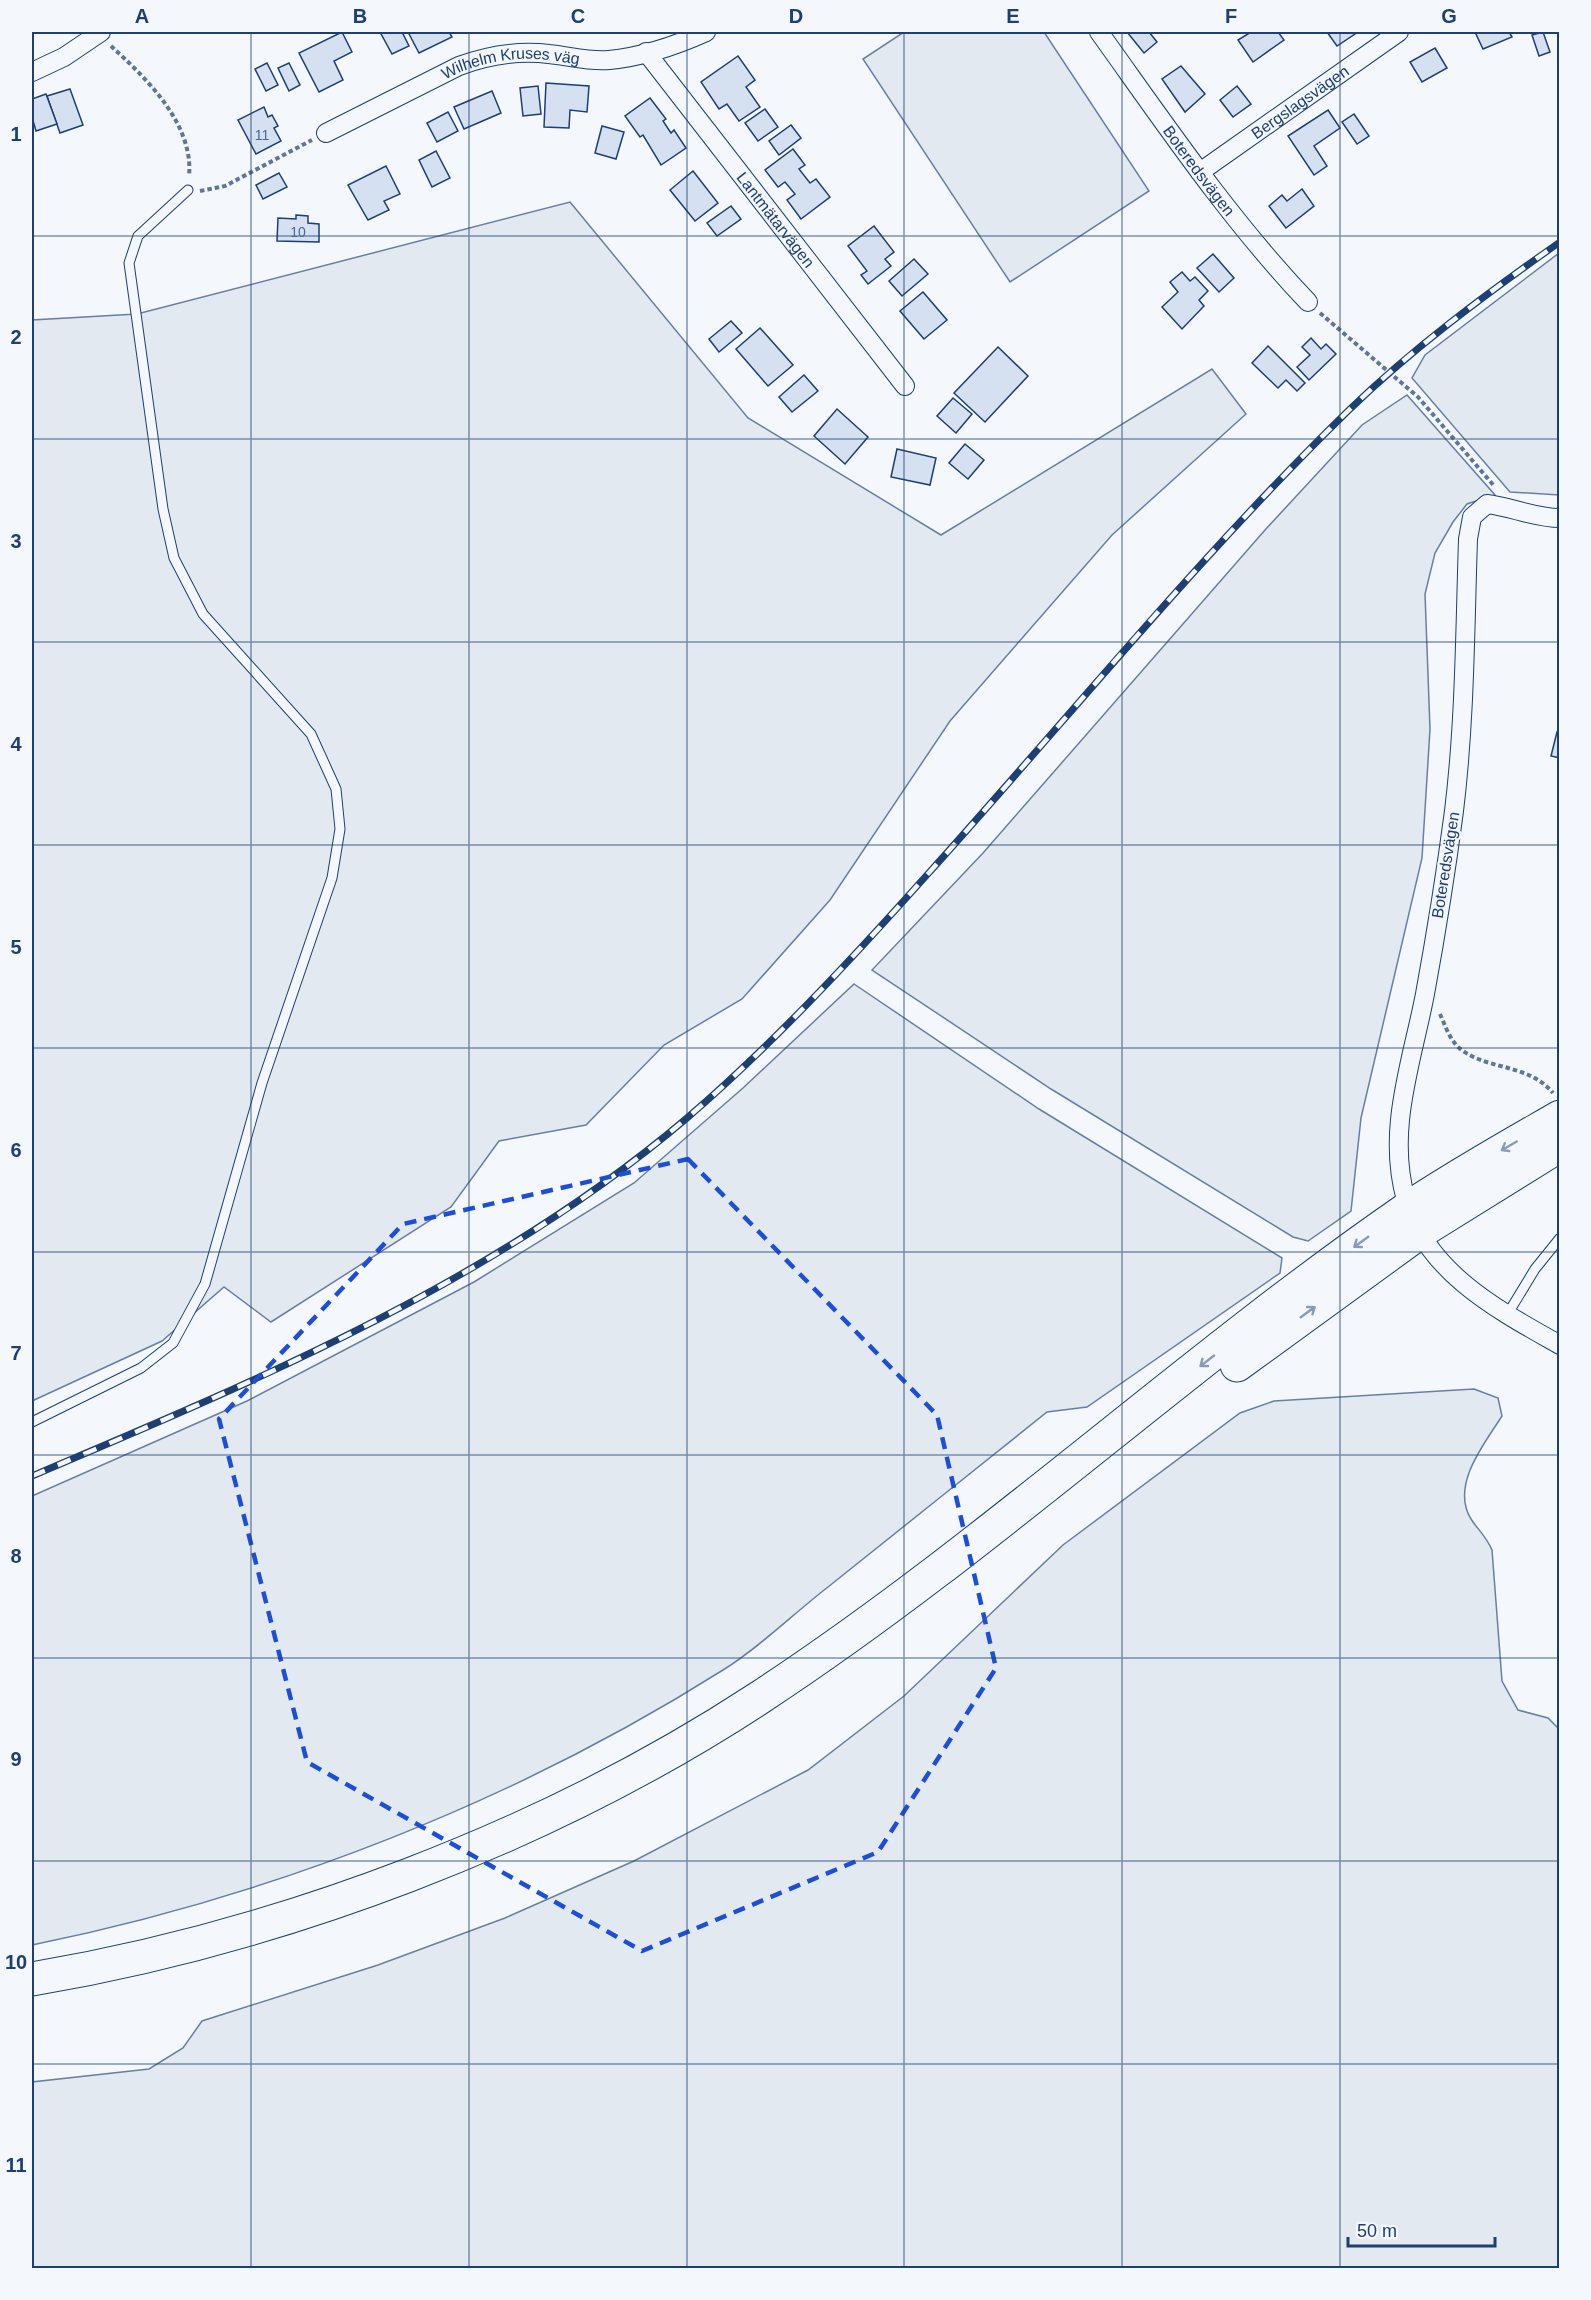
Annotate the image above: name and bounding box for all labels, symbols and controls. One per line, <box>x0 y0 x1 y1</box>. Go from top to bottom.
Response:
text: A <box>135 5 149 27</box>
text: B <box>353 5 367 27</box>
text: C <box>571 5 585 27</box>
text: D <box>789 5 803 27</box>
text: E <box>1006 5 1020 27</box>
text: F <box>1225 5 1237 27</box>
text: G <box>1441 5 1457 27</box>
street label: Wilhelm Kruses väg <box>439 45 581 82</box>
street label: Bergslagsvägen <box>1248 62 1352 142</box>
text: 1 <box>10 123 22 145</box>
street label: Boteredsvägen <box>1160 123 1238 219</box>
house number: 11 <box>255 127 269 143</box>
street label: Lantmätarvägen <box>733 169 818 271</box>
house number: 10 <box>290 224 306 240</box>
text: 2 <box>10 326 22 348</box>
text: 3 <box>10 530 22 552</box>
text: 4 <box>10 733 22 755</box>
street label: Boteredsvägen <box>1429 811 1462 920</box>
text: 5 <box>10 936 22 958</box>
text: 6 <box>10 1139 22 1161</box>
one-way arrow <box>1501 1140 1518 1152</box>
one-way arrow <box>1354 1236 1370 1248</box>
one-way arrow <box>1300 1306 1316 1318</box>
text: 7 <box>10 1342 22 1364</box>
one-way arrow <box>1199 1354 1215 1367</box>
text: 8 <box>10 1545 22 1567</box>
text: 9 <box>10 1748 22 1770</box>
text: 10 <box>5 1951 27 1973</box>
text: 11 <box>5 2154 27 2176</box>
scale bar <box>1348 2210 1495 2248</box>
text: 50 m <box>1357 2221 1397 2241</box>

